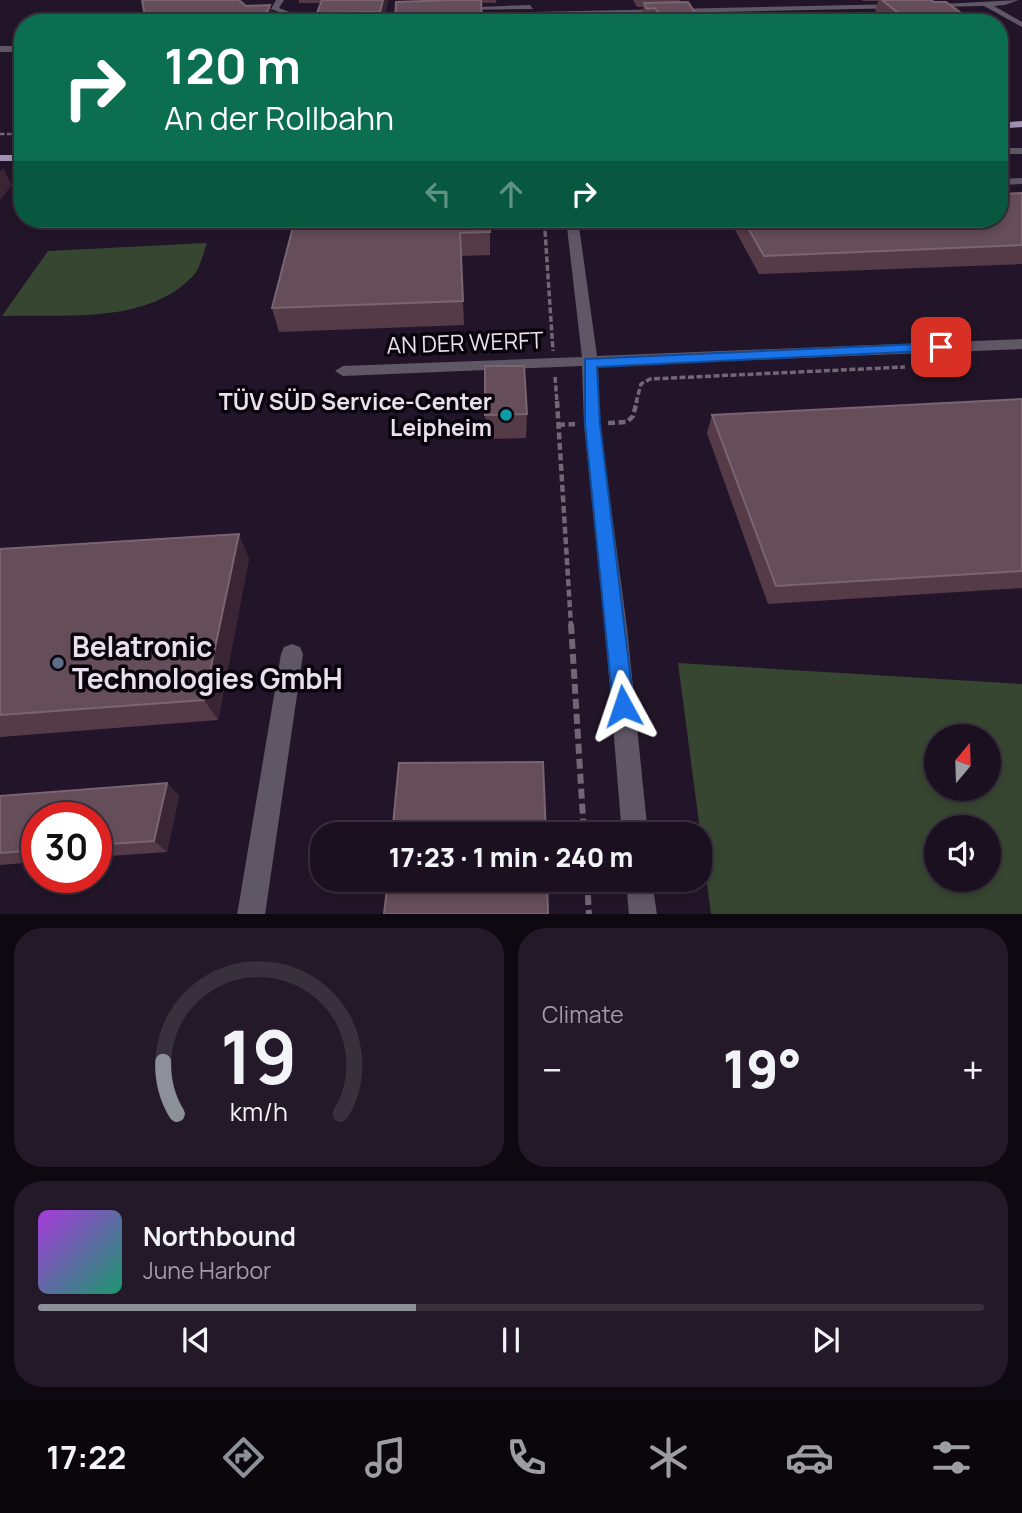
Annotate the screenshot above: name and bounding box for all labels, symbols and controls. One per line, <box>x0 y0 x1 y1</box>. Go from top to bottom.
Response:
text: 120 m <box>164 32 301 99</box>
icon: right <box>49 42 140 133</box>
text: An der Rollbahn <box>164 96 394 140</box>
icon: left <box>419 175 457 213</box>
icon: ahead <box>492 175 530 213</box>
icon: right <box>565 175 603 213</box>
pin <box>911 317 971 377</box>
street label: AN DER WERFT <box>386 323 544 361</box>
icon: arrive <box>922 328 960 366</box>
place label: TÜV SÜD Service-Center Leipheim <box>219 385 492 443</box>
marker: TÜV SÜD Service-Center Leipheim <box>498 407 514 423</box>
place label: Belatronic Technologies GmbH <box>72 627 343 697</box>
marker: Belatronic Technologies GmbH <box>50 655 66 671</box>
position arrow <box>586 669 660 743</box>
north arrow <box>924 724 1001 802</box>
map controls <box>924 724 1001 892</box>
speed limit sign: 30 <box>21 802 112 893</box>
button: sound <box>924 815 1001 892</box>
text: 17:23 · 1 min · 240 m <box>389 839 633 875</box>
text: Climate <box>542 998 624 1030</box>
text: 19 <box>220 1006 298 1106</box>
text: 19° <box>723 1033 802 1104</box>
text: − <box>542 1043 563 1095</box>
text: + <box>962 1043 984 1095</box>
text: km/h <box>230 1093 288 1128</box>
text: Northbound <box>143 1218 296 1254</box>
text: June Harbor <box>143 1254 271 1286</box>
icon: previous <box>177 1321 215 1359</box>
icon: pause <box>492 1321 530 1359</box>
icon: next <box>807 1321 845 1359</box>
icon: directions <box>219 1433 268 1482</box>
icon: music <box>361 1433 410 1482</box>
icon: phone <box>502 1433 551 1482</box>
icon: climate <box>644 1433 693 1482</box>
icon: car <box>785 1433 834 1482</box>
icon: filters <box>927 1433 976 1482</box>
text: 17:22 <box>46 1435 126 1479</box>

